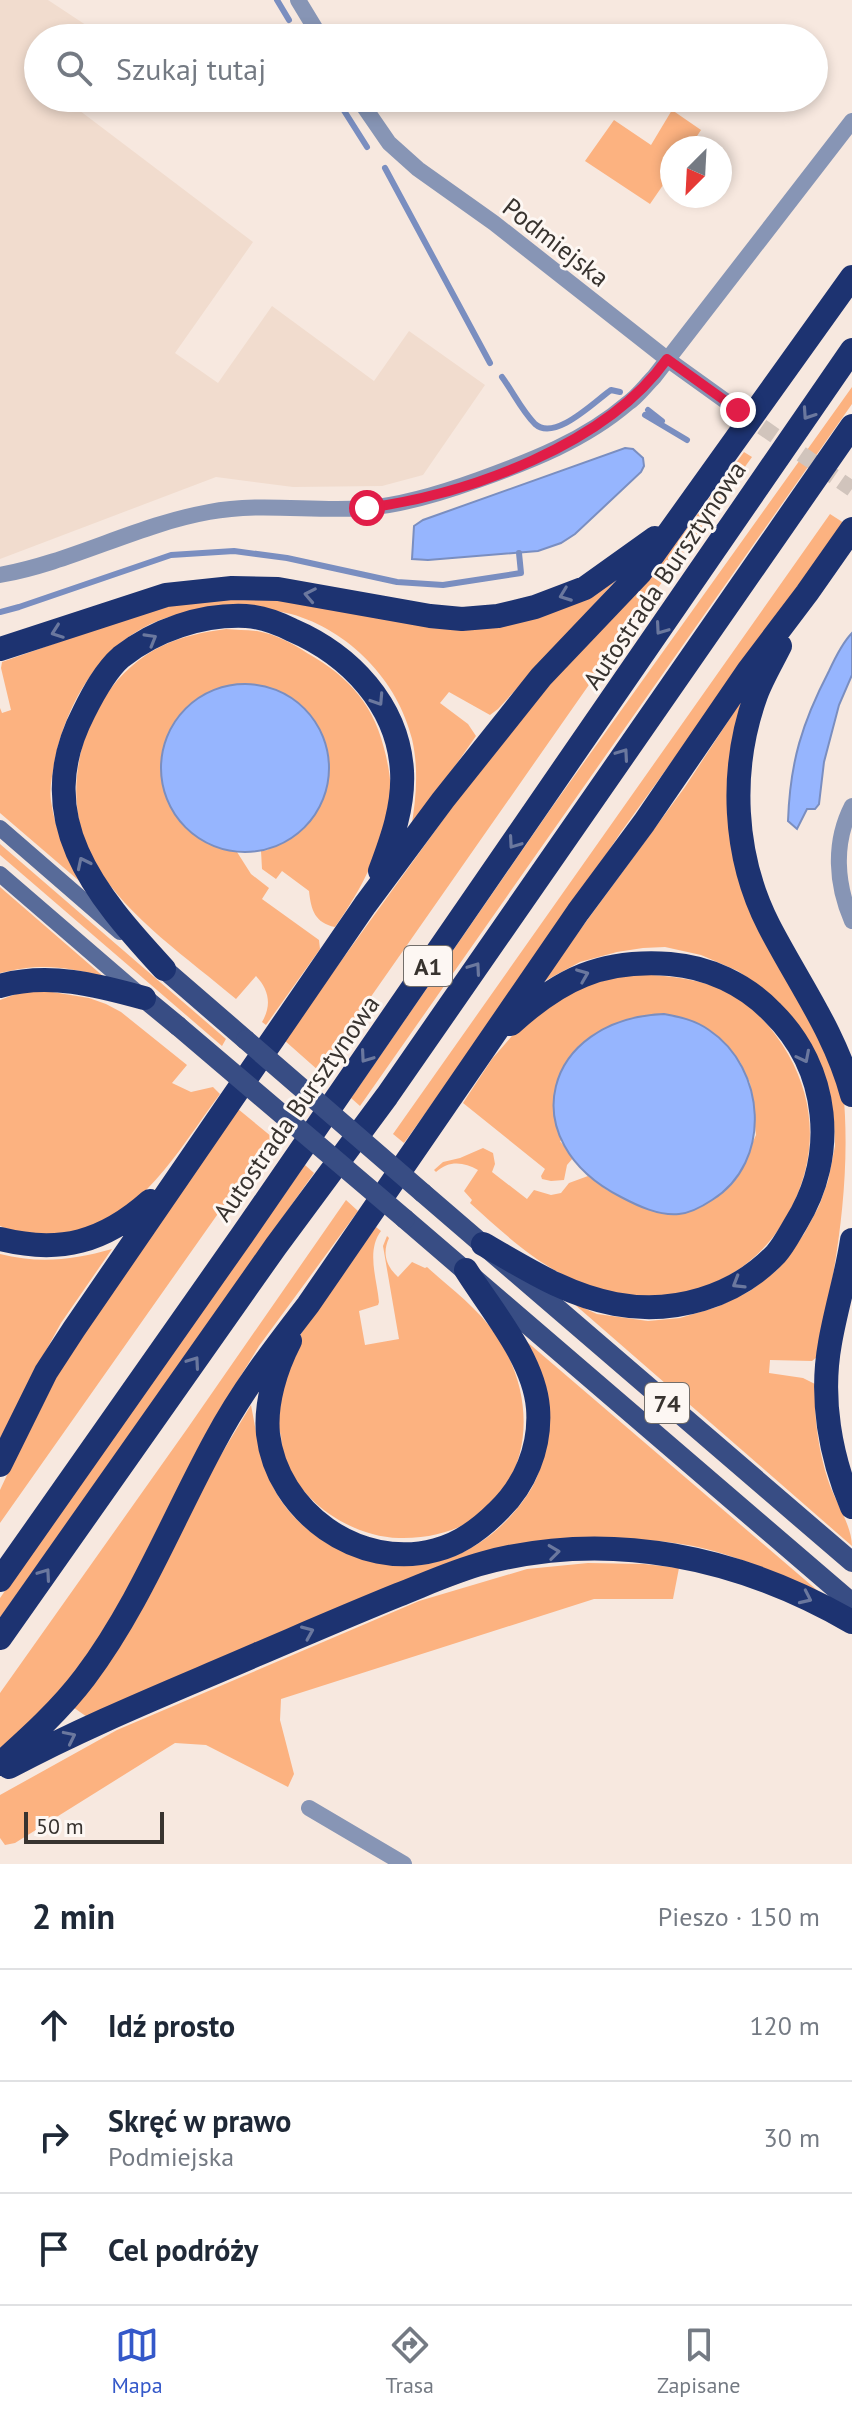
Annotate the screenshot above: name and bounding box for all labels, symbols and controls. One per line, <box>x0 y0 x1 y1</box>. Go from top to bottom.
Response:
search box <box>24 24 828 112</box>
icon: search <box>52 46 96 90</box>
text: Szukaj tutaj <box>116 49 266 88</box>
north arrow <box>660 136 732 208</box>
street label: Podmiejska <box>496 190 616 294</box>
route end <box>720 392 756 428</box>
one-way arrow <box>803 405 818 420</box>
street label: Autostrada Bursztynowa <box>575 455 753 695</box>
route start <box>349 490 385 526</box>
one-way arrow <box>558 585 572 602</box>
one-way arrow <box>303 588 317 605</box>
one-way arrow <box>656 620 671 634</box>
one-way arrow <box>51 622 65 638</box>
one-way arrow <box>142 633 157 649</box>
one-way arrow <box>368 691 383 705</box>
one-way arrow <box>613 748 628 762</box>
one-way arrow <box>509 834 524 848</box>
one-way arrow <box>77 857 93 872</box>
road number: A1 <box>404 946 452 986</box>
one-way arrow <box>466 962 481 976</box>
one-way arrow <box>575 968 589 985</box>
street label: Autostrada Bursztynowa <box>205 989 387 1227</box>
one-way arrow <box>361 1048 376 1062</box>
one-way arrow <box>795 1048 810 1063</box>
one-way arrow <box>732 1273 747 1288</box>
one-way arrow <box>184 1356 199 1370</box>
road number: 74 <box>645 1383 689 1423</box>
one-way arrow <box>547 1544 560 1561</box>
one-way arrow <box>35 1569 50 1583</box>
one-way arrow <box>797 1588 812 1604</box>
one-way arrow <box>300 1626 314 1642</box>
one-way arrow <box>61 1731 76 1747</box>
scale bar <box>24 1808 164 1844</box>
text: 50 m <box>36 1812 84 1840</box>
text: 2 min <box>32 1894 115 1938</box>
text: Pieszo · 150 m <box>658 1900 820 1933</box>
icon: ahead <box>32 2003 76 2047</box>
text: Idź prosto <box>108 2006 235 2045</box>
text: 120 m <box>749 2009 820 2042</box>
text: Skręć w prawo <box>108 2101 291 2140</box>
icon: right <box>32 2115 76 2159</box>
text: 30 m <box>764 2121 820 2154</box>
text: Podmiejska <box>108 2140 234 2173</box>
icon: arrive <box>32 2227 76 2271</box>
text: Cel podróży <box>108 2230 258 2269</box>
tab: Mapa <box>111 2323 163 2399</box>
tab: Trasa <box>386 2323 434 2399</box>
tab: Zapisane <box>657 2323 741 2399</box>

